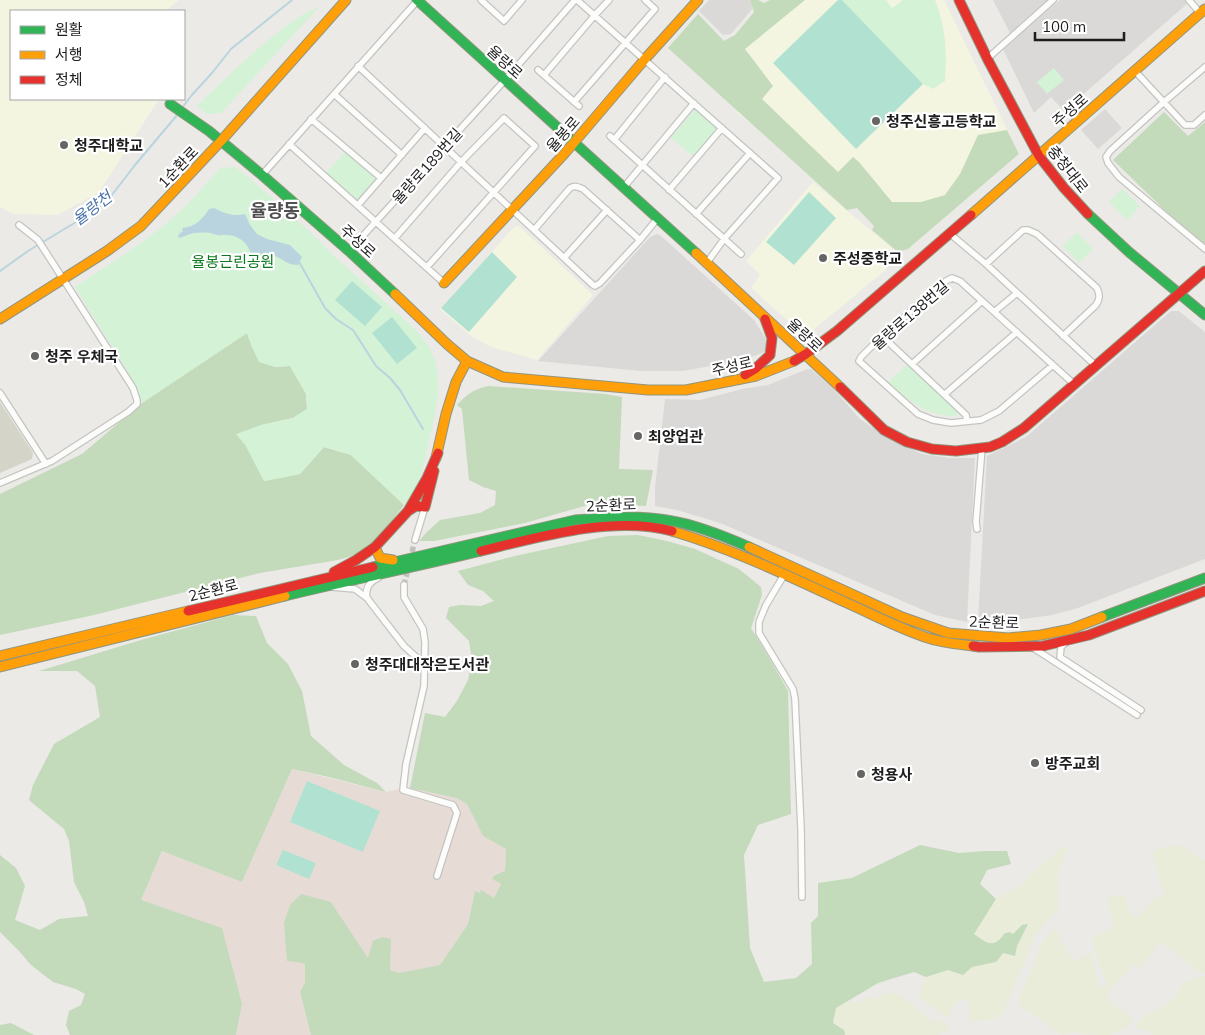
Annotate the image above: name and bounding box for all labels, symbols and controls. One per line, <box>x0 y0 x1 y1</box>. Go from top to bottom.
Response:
legend <box>10 10 185 100</box>
scale bar <box>1035 10 1124 42</box>
text: 100 m <box>1042 17 1086 36</box>
text: 원활 <box>55 20 83 39</box>
street label: 율량로 <box>483 41 527 83</box>
text: 서행 <box>55 45 83 64</box>
text: 정체 <box>55 70 83 89</box>
street label: 주성로 <box>1048 89 1092 131</box>
street label: 율봉로 <box>542 112 584 156</box>
place label: 청주신흥고등학교 <box>886 112 997 131</box>
marker: 청주신흥고등학교 <box>870 115 882 127</box>
street label: 율량로189번길 <box>388 124 466 208</box>
place label: 청주대학교 <box>74 136 143 155</box>
marker: 청주대학교 <box>58 139 70 151</box>
street label: 충청대로 <box>1044 141 1092 197</box>
street label: 1순환로 <box>154 142 202 192</box>
water label: 율량천 <box>68 185 117 229</box>
district label: 율량동 <box>250 199 300 222</box>
street label: 주성로 <box>336 220 380 262</box>
place label: 주성중학교 <box>833 249 902 268</box>
park label: 율봉근린공원 <box>192 252 274 271</box>
marker: 주성중학교 <box>817 252 829 264</box>
street label: 율량로138번길 <box>868 276 952 354</box>
street label: 율량로 <box>783 314 827 356</box>
place label: 청주 우체국 <box>45 347 118 366</box>
marker: 청주 우체국 <box>29 350 41 362</box>
street label: 주성로 <box>710 352 754 380</box>
place label: 최양업관 <box>648 427 703 446</box>
marker: 최양업관 <box>632 430 644 442</box>
street label: 2순환로 <box>585 495 637 515</box>
street label: 2순환로 <box>186 575 240 605</box>
street label: 2순환로 <box>968 612 1020 632</box>
place label: 청주대대작은도서관 <box>365 655 489 674</box>
marker: 청주대대작은도서관 <box>349 658 361 670</box>
place label: 방주교회 <box>1045 754 1100 773</box>
marker: 방주교회 <box>1029 757 1041 769</box>
place label: 청용사 <box>871 765 913 784</box>
marker: 청용사 <box>855 768 867 780</box>

